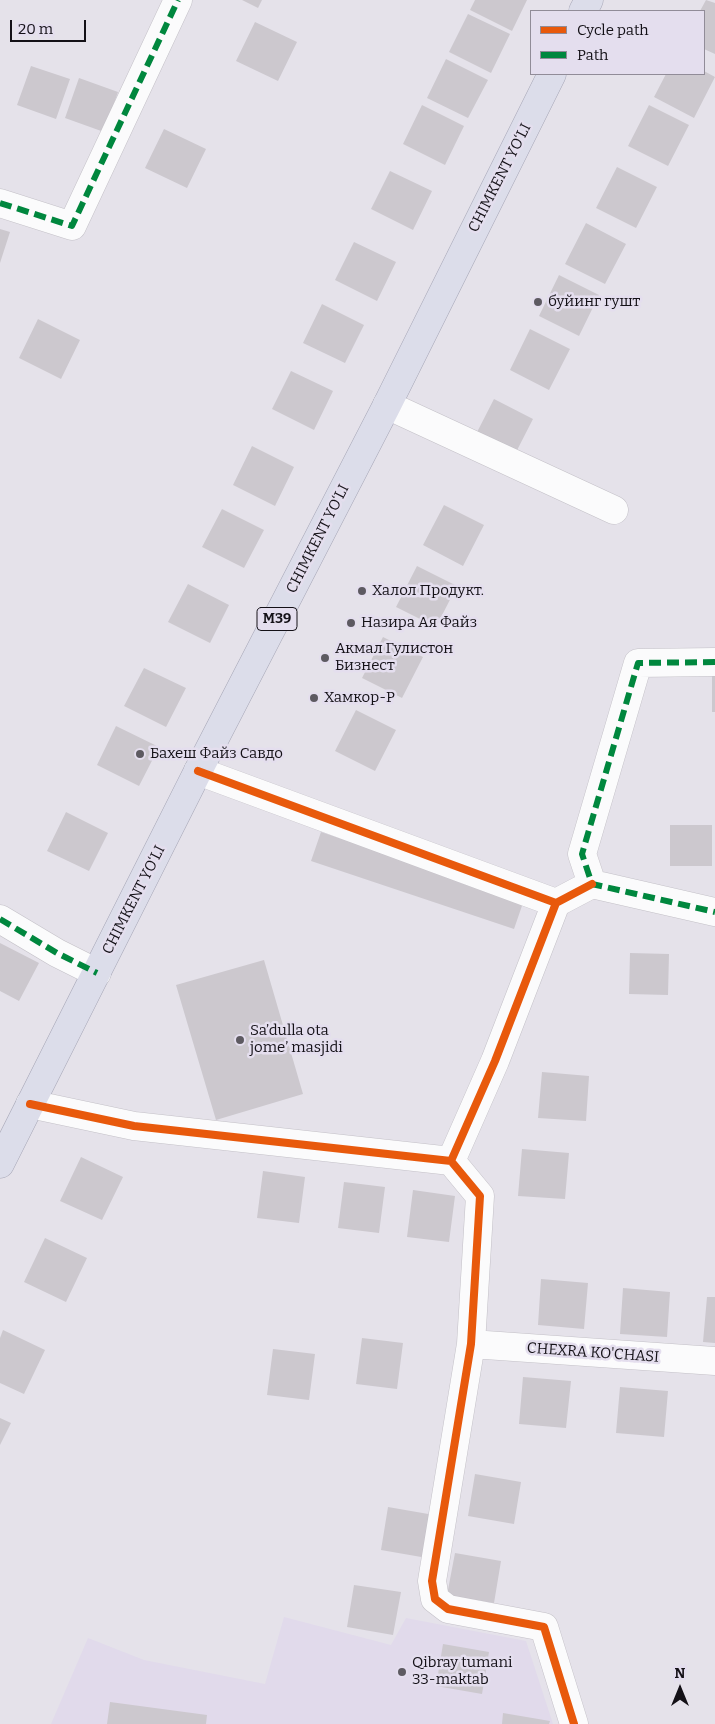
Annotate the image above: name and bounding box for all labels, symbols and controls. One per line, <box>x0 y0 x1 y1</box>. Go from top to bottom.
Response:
scale bar <box>12 10 89 42</box>
legend <box>530 10 705 75</box>
text: 20 m <box>18 20 53 38</box>
text: Cycle path <box>577 21 649 39</box>
text: Path <box>577 46 608 64</box>
street label: CHIMKENT YO‘LI <box>465 121 535 235</box>
place label: буйинг гушт <box>548 293 640 311</box>
marker: буйинг гушт <box>532 296 544 308</box>
street label: CHIMKENT YO‘LI <box>283 482 353 596</box>
place label: Халол Продукт. <box>372 582 484 600</box>
marker: Халол Продукт. <box>356 585 368 597</box>
road number: M39 <box>257 608 297 630</box>
place label: Назира Ая Файз <box>361 614 477 632</box>
marker: Назира Ая Файз <box>345 617 357 629</box>
place label: Акмал Гулистон Бизнест <box>335 640 453 675</box>
marker: Акмал Гулистон Бизнест <box>319 652 331 664</box>
place label: Хамкор-Р <box>324 689 395 707</box>
marker: Хамкор-Р <box>308 692 320 704</box>
place label: Бахеш Файз Савдо <box>150 745 283 763</box>
marker: Бахеш Файз Савдо <box>134 748 146 760</box>
street label: CHIMKENT YO‘LI <box>99 843 169 957</box>
place label: Sa’dulla ota jome’ masjidi <box>250 1022 343 1057</box>
marker: Sa’dulla ota jome’ masjidi <box>234 1034 246 1046</box>
street label: CHEXRA KO'CHASI <box>526 1339 660 1367</box>
place label: Qibray tumani 33-maktab <box>412 1654 512 1689</box>
north arrow <box>655 1664 705 1714</box>
text: N <box>675 1665 685 1682</box>
marker: Qibray tumani 33-maktab <box>396 1666 408 1678</box>

